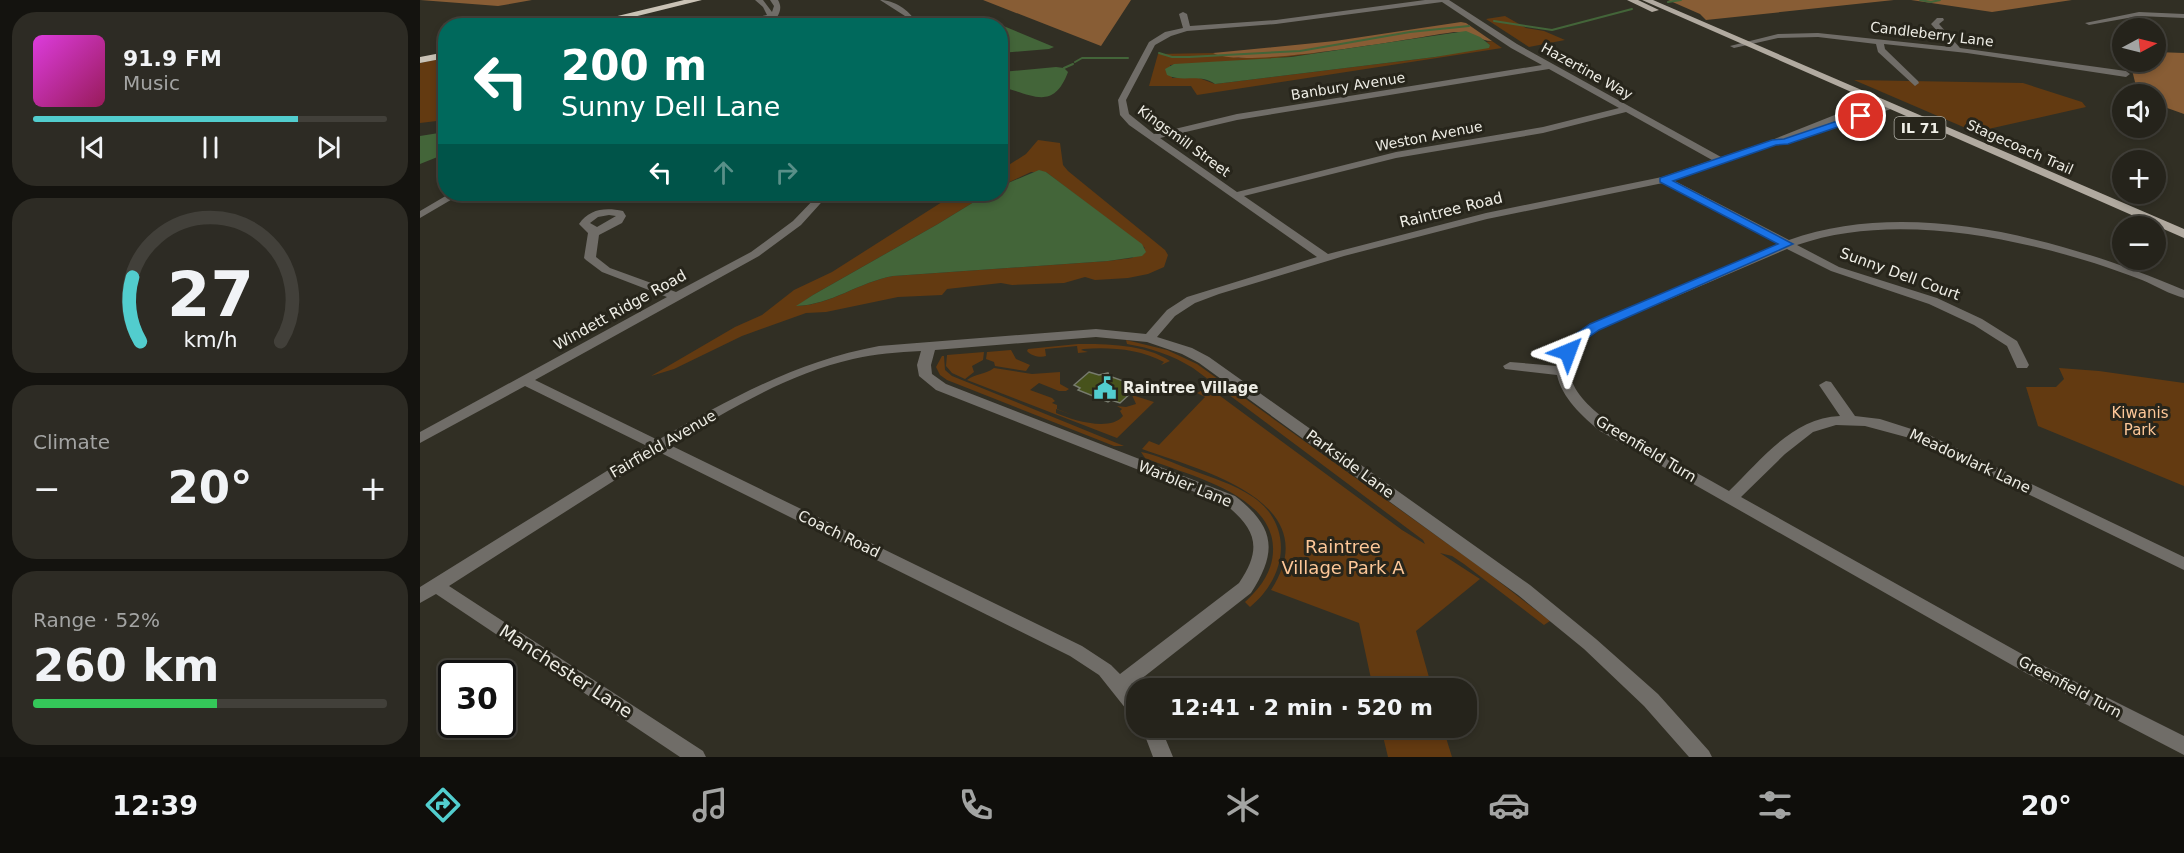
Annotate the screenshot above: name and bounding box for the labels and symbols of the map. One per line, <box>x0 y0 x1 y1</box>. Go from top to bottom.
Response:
north arrow <box>2112 18 2166 72</box>
street label: Candleberry Lane <box>1869 19 1995 49</box>
street label: Hazertine Way <box>1539 39 1635 103</box>
street label: Banbury Avenue <box>1290 69 1406 103</box>
pin <box>1835 90 1886 141</box>
street label: Kingsmill Street <box>1135 102 1234 180</box>
street label: Stagecoach Trail <box>1964 116 2076 178</box>
road number: IL 71 <box>1894 117 1946 139</box>
street label: Weston Avenue <box>1374 118 1484 154</box>
street label: Raintree Road <box>1398 189 1504 231</box>
street label: Sunny Dell Court <box>1837 244 1963 304</box>
street label: Windett Ridge Road <box>551 266 689 354</box>
position arrow <box>1536 320 1600 384</box>
public building icon: Raintree Village <box>1092 375 1118 401</box>
place label: Raintree Village <box>1123 379 1258 397</box>
park label: Kiwanis Park <box>2112 404 2169 439</box>
street label: Fairfield Avenue <box>607 406 719 482</box>
street label: Greenfield Turn <box>1592 412 1700 486</box>
street label: Meadowlark Lane <box>1907 425 2033 497</box>
street label: Parkside Lane <box>1303 426 1397 502</box>
street label: Warbler Lane <box>1136 457 1234 511</box>
street label: Coach Road <box>795 506 883 562</box>
park label: Raintree Village Park A <box>1281 536 1405 578</box>
street label: Manchester Lane <box>495 620 637 722</box>
street label: Greenfield Turn <box>2015 652 2125 722</box>
speed limit sign: 30 <box>438 660 516 738</box>

